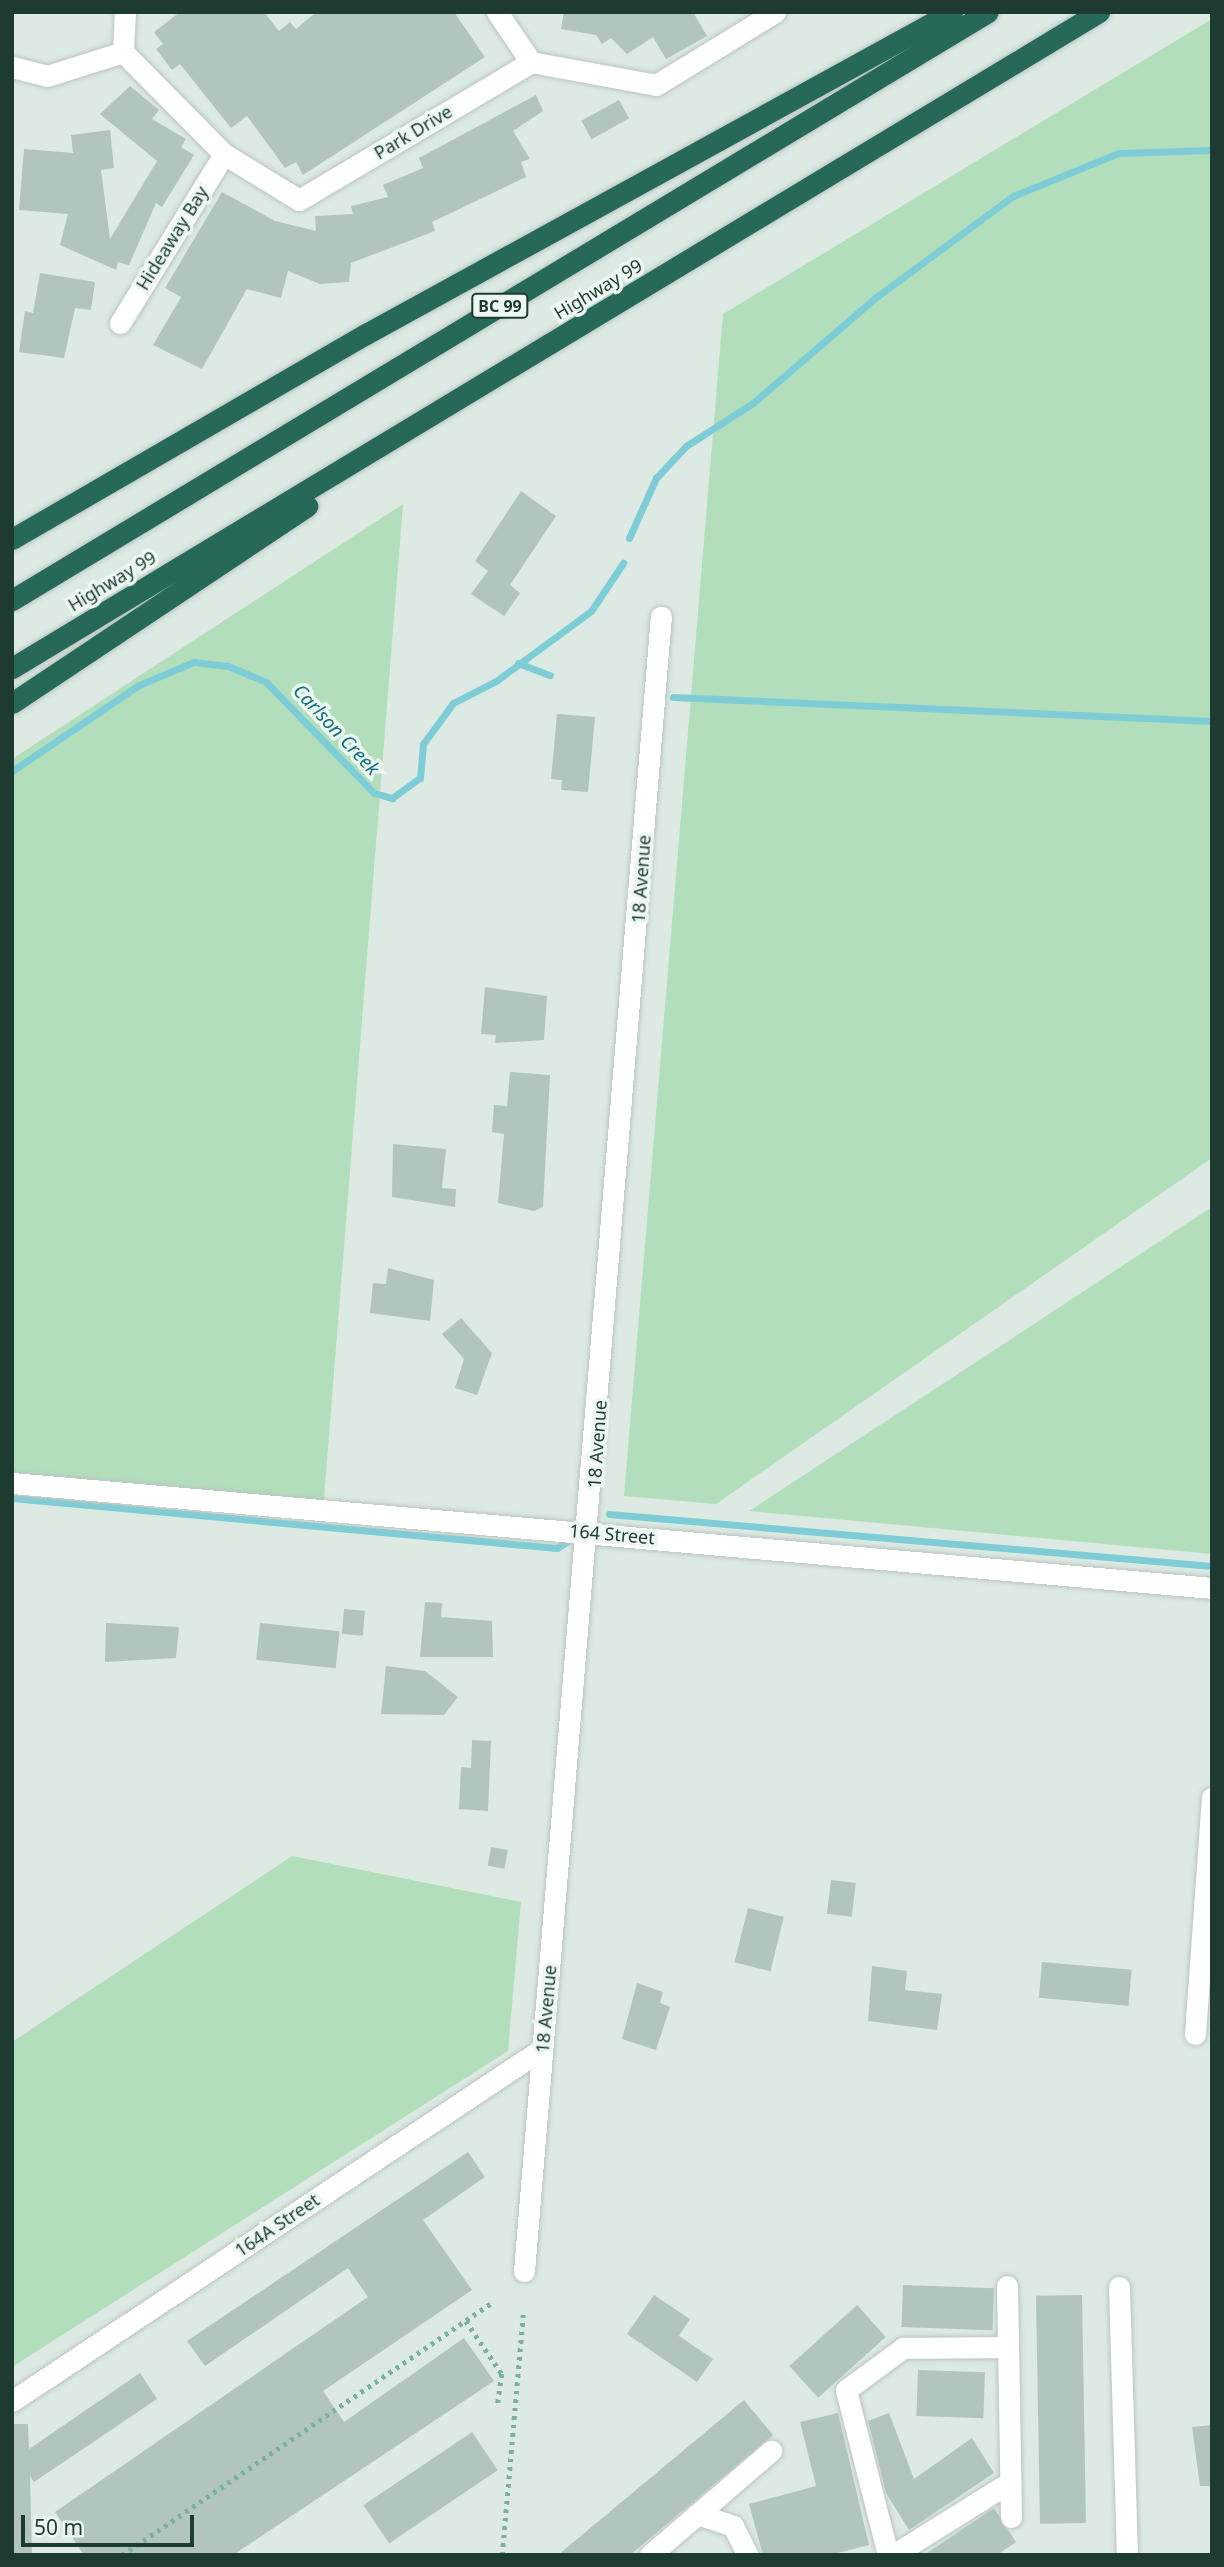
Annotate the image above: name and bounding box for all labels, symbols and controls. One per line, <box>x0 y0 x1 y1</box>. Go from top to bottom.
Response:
street label: Park Drive <box>370 100 456 164</box>
street label: Hideaway Bay <box>131 182 213 294</box>
street label: Highway 99 <box>550 254 646 324</box>
road number: BC 99 <box>470 294 530 318</box>
street label: Highway 99 <box>64 546 160 616</box>
water label: Carlson Creek <box>288 680 384 780</box>
street label: 18 Avenue <box>627 834 655 924</box>
street label: 18 Avenue <box>583 1399 611 1489</box>
street label: 164 Street <box>568 1520 656 1548</box>
street label: 18 Avenue <box>531 1964 561 2054</box>
street label: 164A Street <box>231 2189 323 2261</box>
scale bar <box>24 2500 198 2544</box>
text: 50 m <box>34 2513 83 2541</box>

